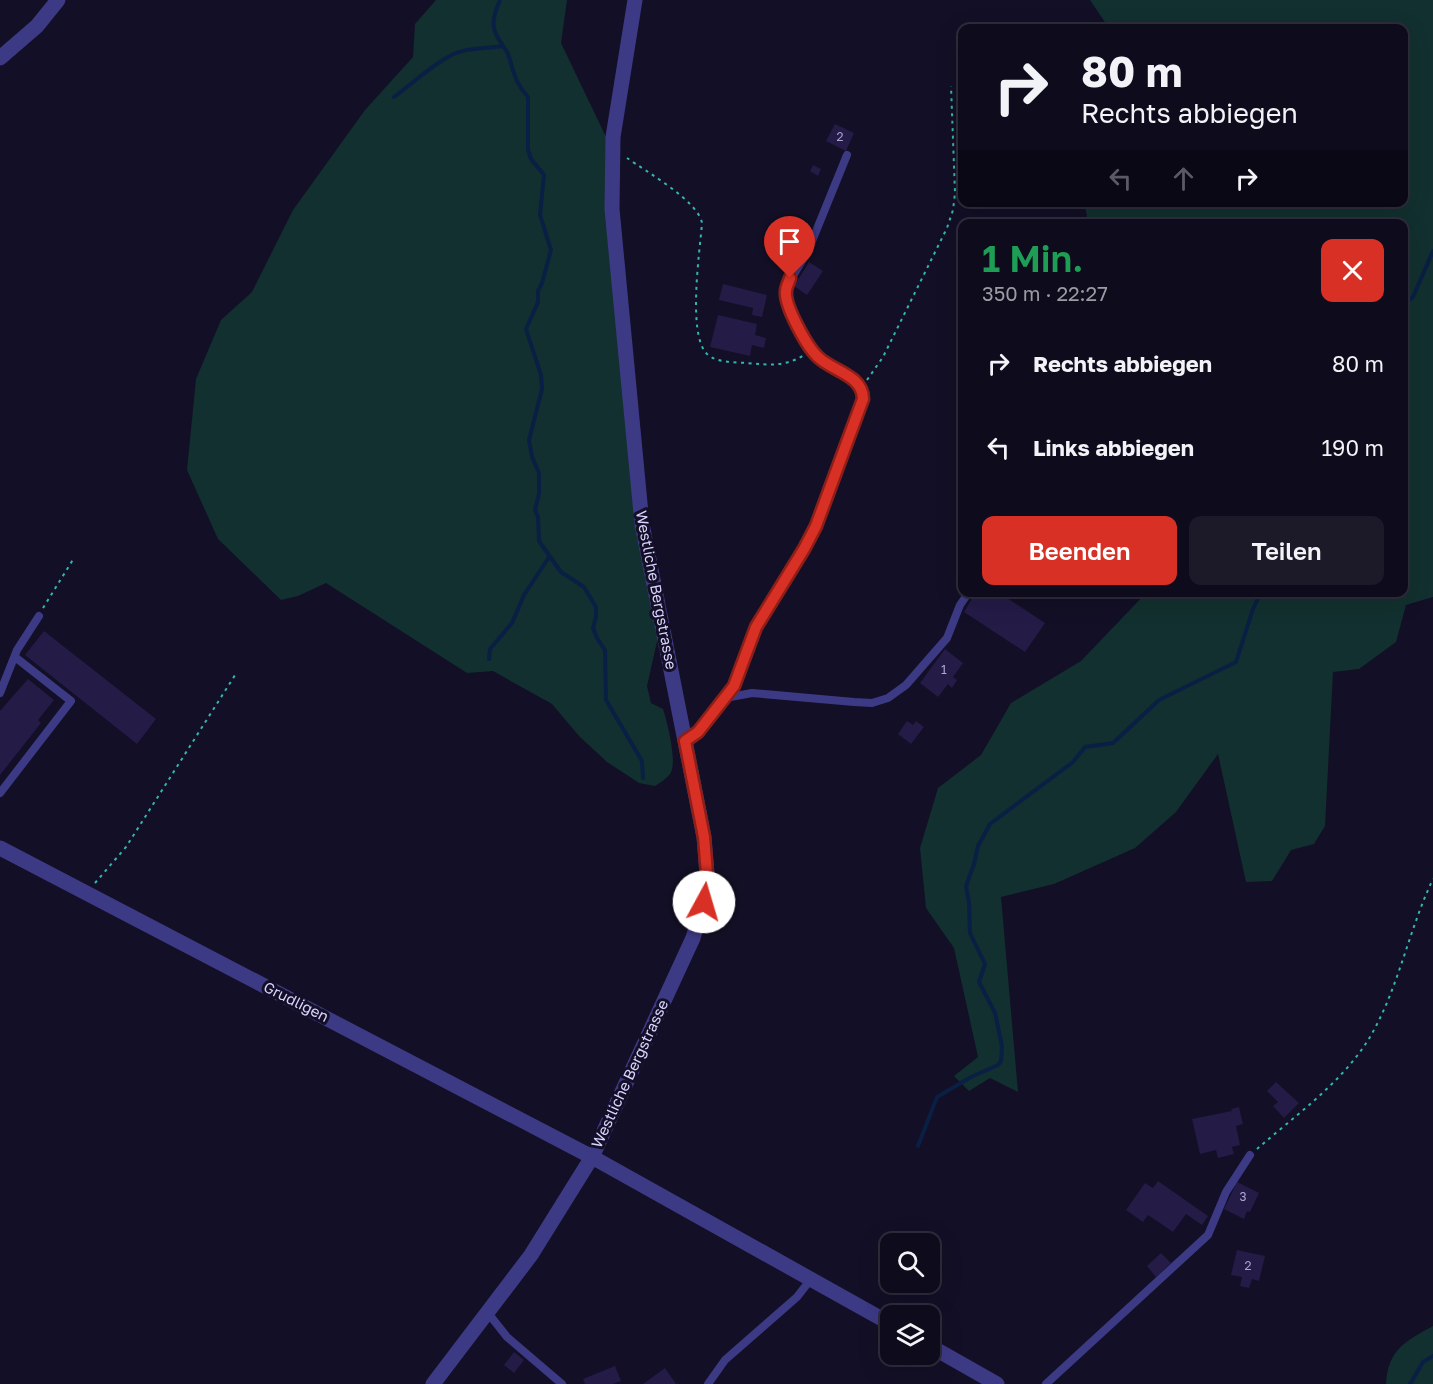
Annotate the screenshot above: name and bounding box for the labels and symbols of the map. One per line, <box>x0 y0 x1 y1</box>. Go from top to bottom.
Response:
house number: 2 <box>837 129 844 144</box>
pin <box>764 216 815 278</box>
street label: Westliche Bergstrasse <box>633 509 681 671</box>
house number: 1 <box>941 662 947 677</box>
position arrow <box>672 870 736 934</box>
street label: Grudligen <box>261 977 332 1025</box>
street label: Westliche Bergstrasse <box>587 996 672 1151</box>
house number: 3 <box>1239 1189 1247 1204</box>
house number: 2 <box>1245 1258 1252 1273</box>

